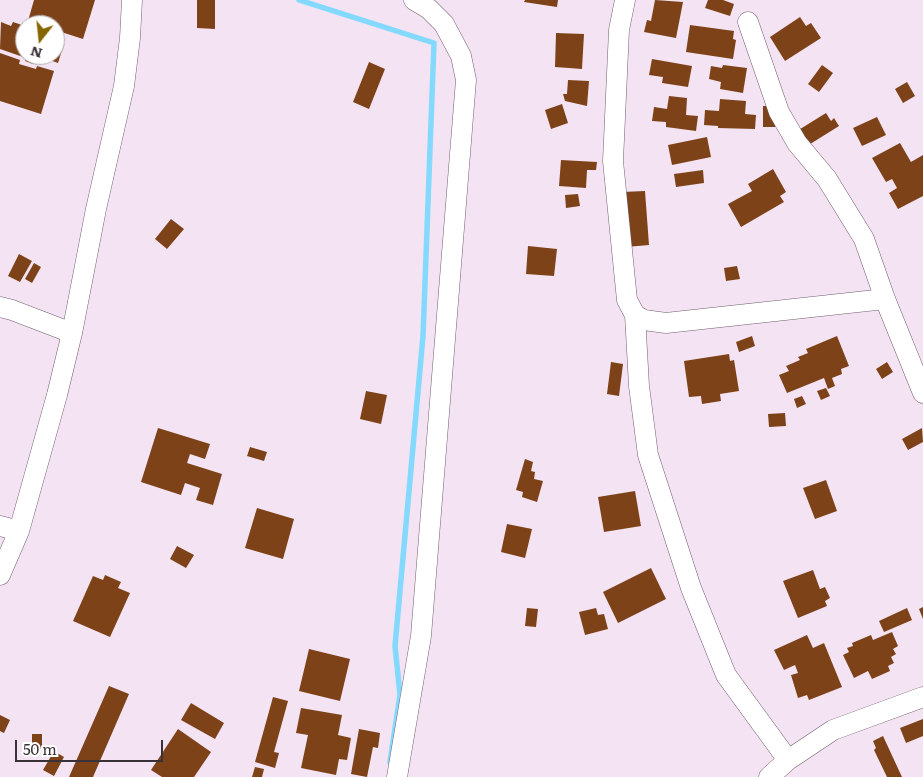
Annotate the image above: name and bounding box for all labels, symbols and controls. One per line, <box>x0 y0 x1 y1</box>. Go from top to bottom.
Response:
north arrow <box>15 15 65 65</box>
text: N <box>28 42 45 65</box>
scale bar <box>18 730 165 762</box>
text: 50 m <box>23 737 57 760</box>

